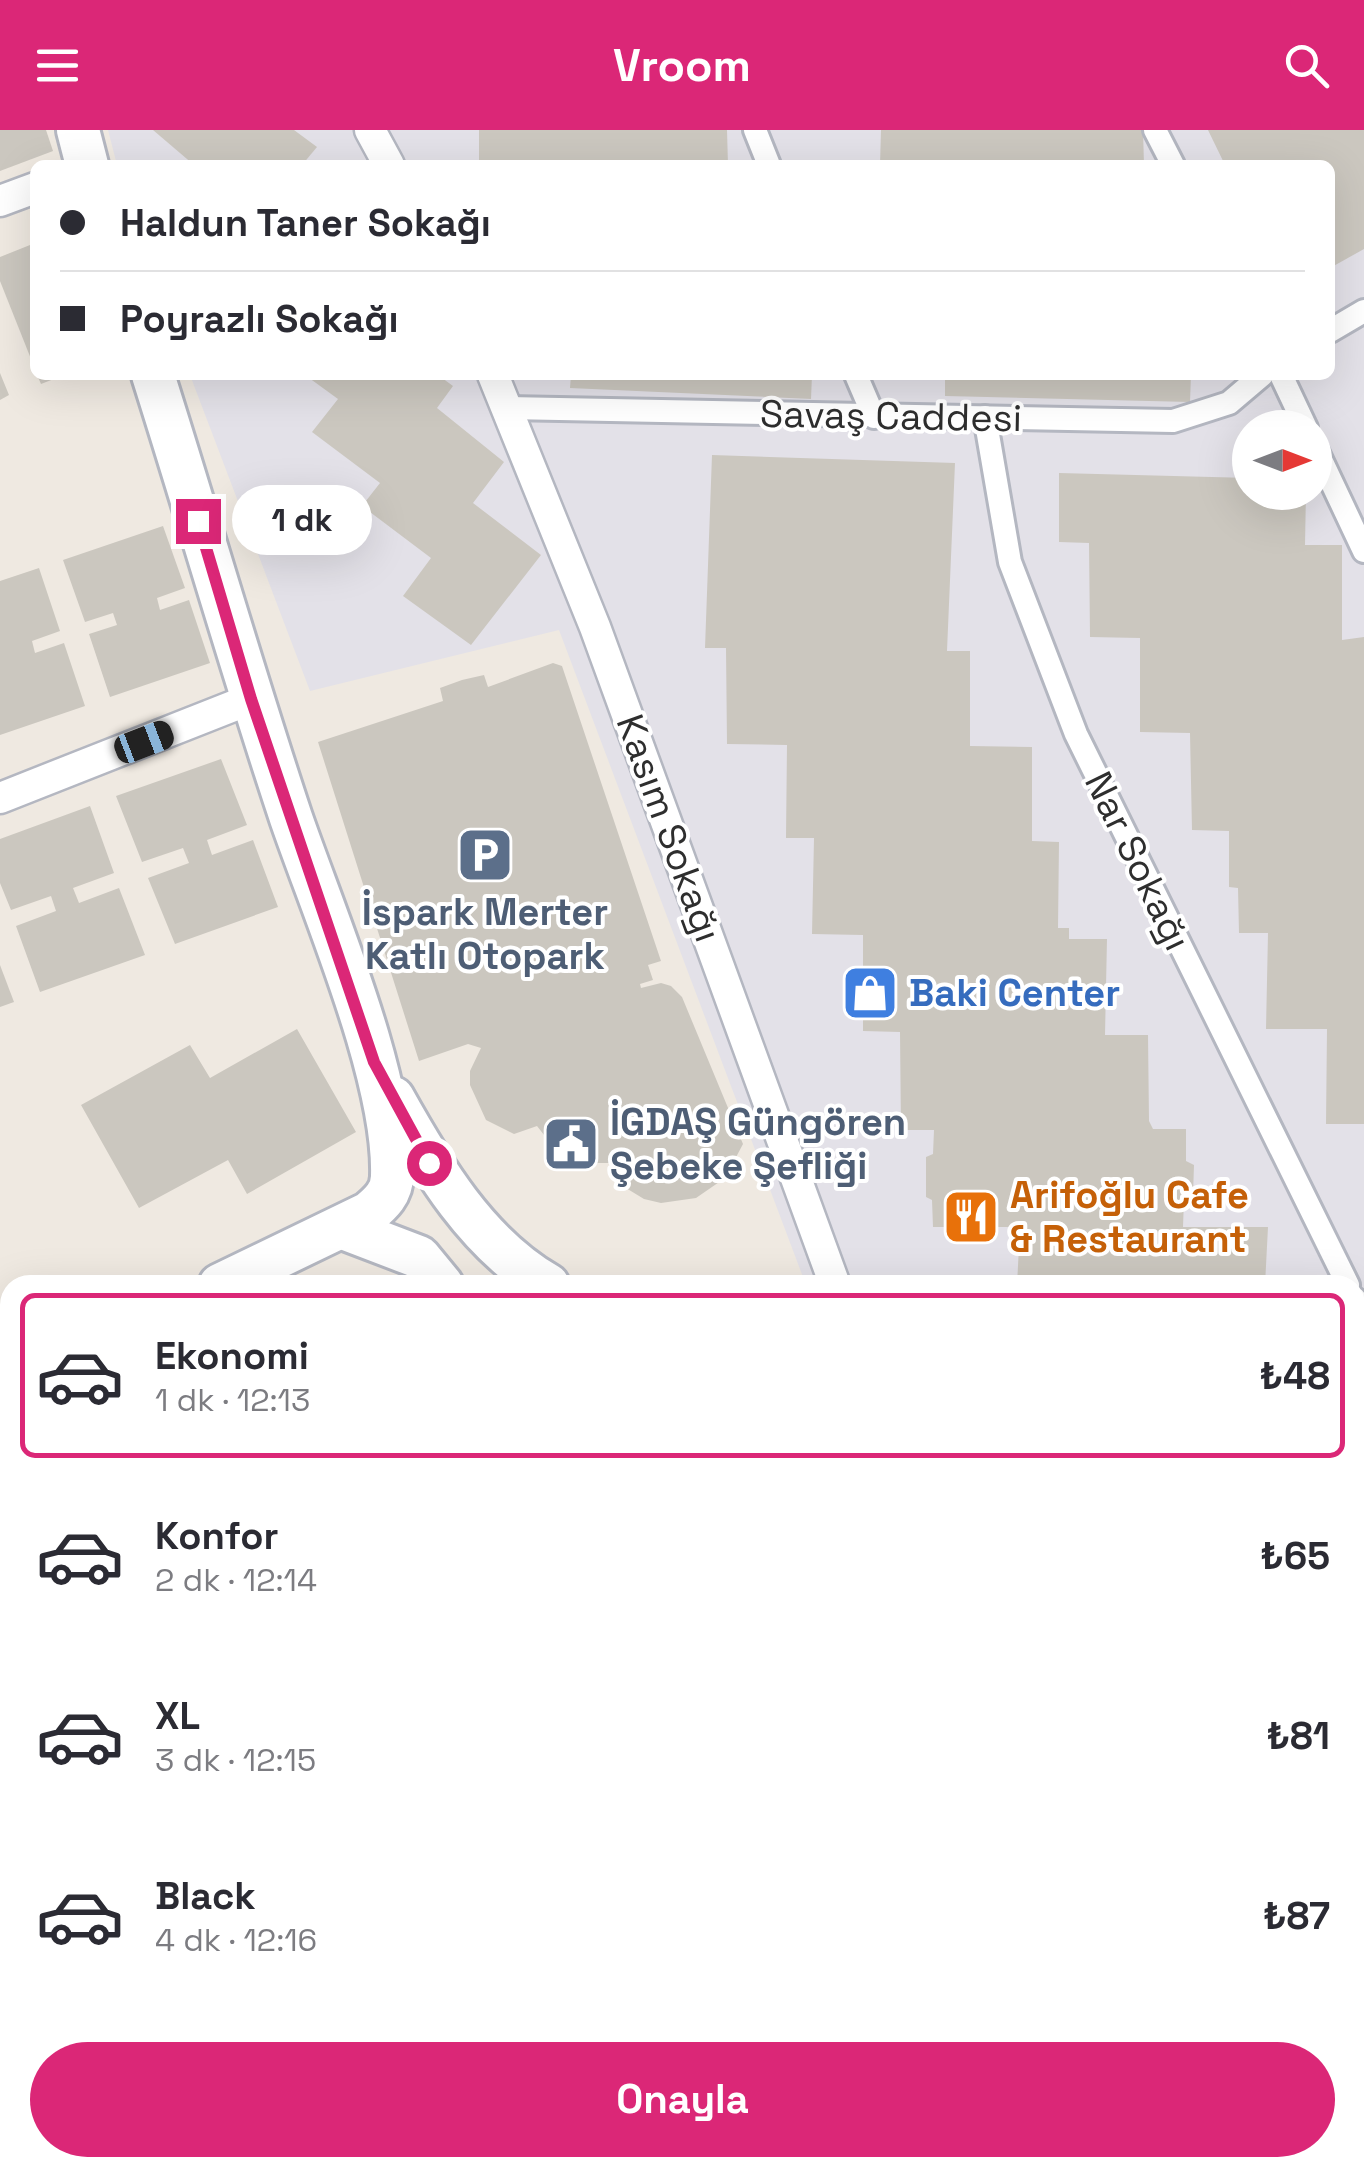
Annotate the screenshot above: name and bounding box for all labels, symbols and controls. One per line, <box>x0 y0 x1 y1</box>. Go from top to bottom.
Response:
text: Vroom <box>613 37 751 94</box>
icon: menu <box>30 38 85 93</box>
icon: search <box>1279 38 1334 93</box>
text: Haldun Taner Sokağı <box>120 199 491 247</box>
text: Poyrazlı Sokağı <box>120 295 399 343</box>
street label: Savaş Caddesi <box>760 390 1022 442</box>
north arrow <box>1232 410 1332 510</box>
map controls <box>1232 410 1332 510</box>
callout: 1 dk <box>233 486 373 556</box>
route end <box>176 499 221 544</box>
text: 1 dk <box>271 500 333 540</box>
street label: Kasım Sokağı <box>606 708 732 948</box>
car <box>111 717 177 767</box>
street label: Nar Sokağı <box>1074 764 1202 958</box>
parking icon: İspark Merter Katlı Otopark <box>455 825 515 885</box>
place label: İspark Merter Katlı Otopark <box>362 888 608 980</box>
shop icon: Baki Center <box>840 963 900 1023</box>
place label: Baki Center <box>909 969 1120 1017</box>
place label: İGDAŞ Güngören Şebeke Şefliği <box>610 1098 906 1190</box>
public building icon: İGDAŞ Güngören Şebeke Şefliği <box>541 1114 601 1174</box>
route start <box>407 1141 452 1186</box>
place label: Arifoğlu Cafe & Restaurant <box>1010 1171 1249 1263</box>
restaurant icon: Arifoğlu Cafe & Restaurant <box>941 1187 1001 1247</box>
icon: car <box>35 1331 125 1421</box>
text: Ekonomi <box>155 1332 309 1380</box>
text: ₺48 <box>1260 1352 1330 1400</box>
text: 1 dk · 12:13 <box>155 1380 310 1420</box>
icon: car <box>35 1511 125 1601</box>
text: Konfor <box>155 1512 279 1560</box>
text: ₺65 <box>1260 1532 1330 1580</box>
text: 2 dk · 12:14 <box>155 1560 317 1600</box>
icon: car <box>35 1691 125 1781</box>
text: XL <box>155 1692 200 1740</box>
text: ₺81 <box>1267 1712 1330 1760</box>
text: 3 dk · 12:15 <box>155 1740 316 1780</box>
icon: car <box>35 1871 125 1961</box>
text: Black <box>155 1872 256 1920</box>
text: ₺87 <box>1263 1892 1330 1940</box>
text: 4 dk · 12:16 <box>155 1920 317 1960</box>
button: Onayla <box>30 2042 1335 2157</box>

